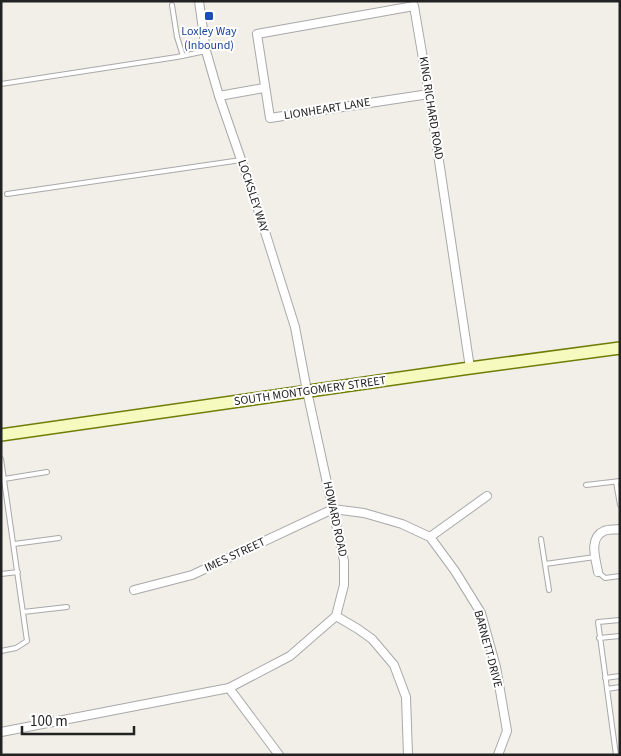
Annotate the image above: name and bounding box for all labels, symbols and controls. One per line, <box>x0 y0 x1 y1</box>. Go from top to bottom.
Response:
marker: Loxley Way (Inbound) <box>203 10 215 22</box>
place label: Loxley Way (Inbound) <box>181 23 237 54</box>
street label: KING RICHARD ROAD <box>414 55 448 161</box>
street label: LIONHEART LANE <box>283 94 371 124</box>
street label: LOCKSLEY WAY <box>233 158 273 235</box>
street label: SOUTH MONTGOMERY STREET <box>233 372 388 410</box>
street label: HOWARD ROAD <box>319 480 351 558</box>
street label: IMES STREET <box>202 533 269 577</box>
street label: BARNETT DRIVE <box>469 608 507 690</box>
scale bar <box>22 704 135 736</box>
text: 100 m <box>30 711 68 732</box>

